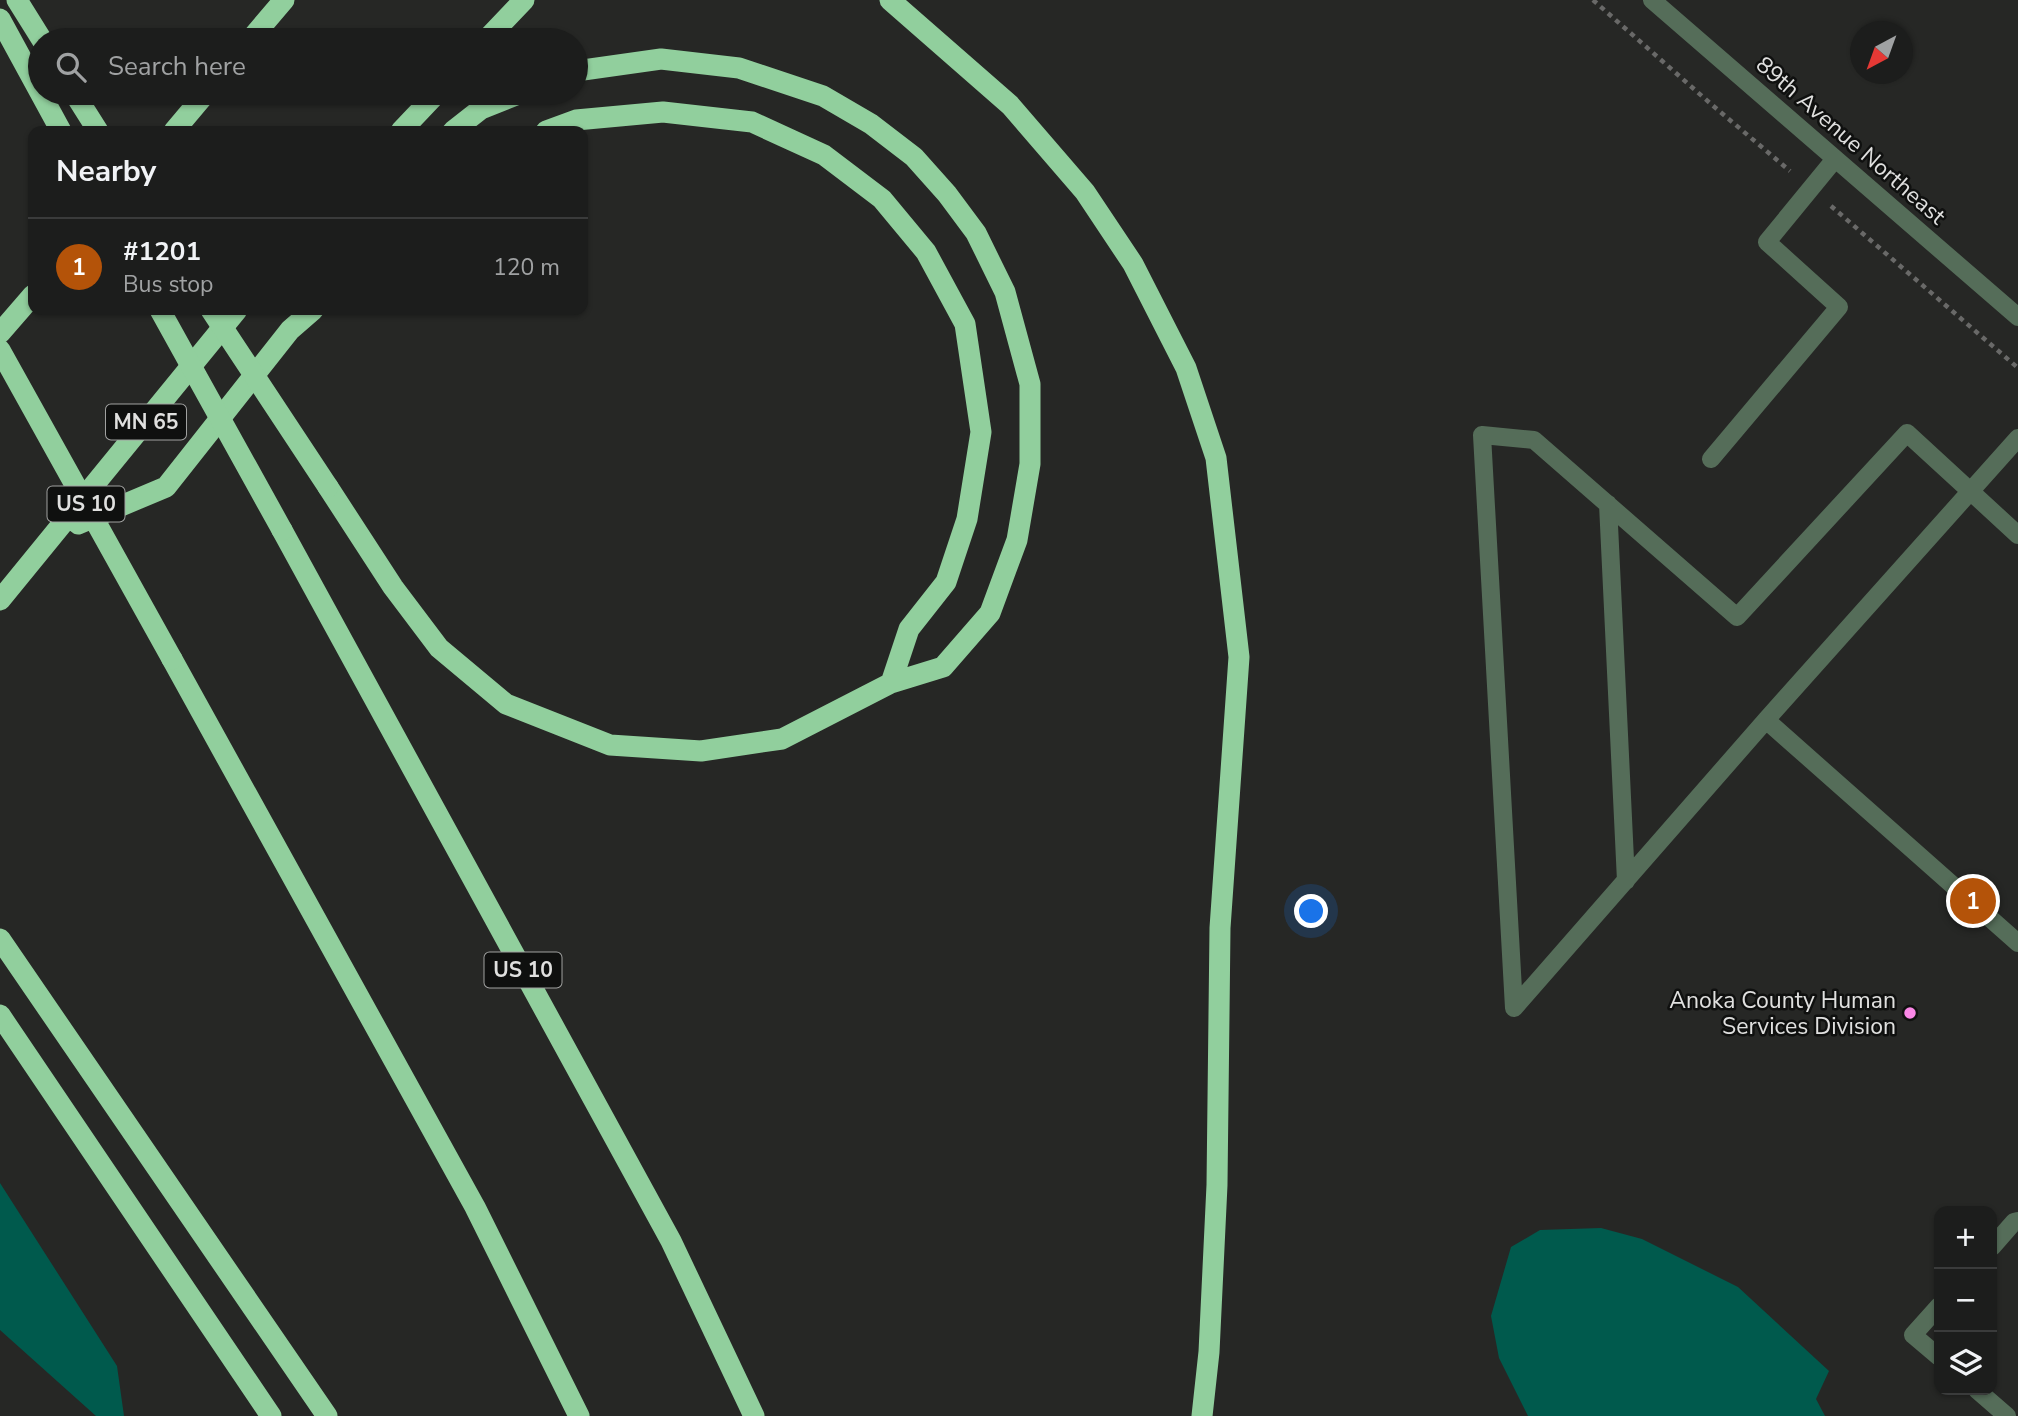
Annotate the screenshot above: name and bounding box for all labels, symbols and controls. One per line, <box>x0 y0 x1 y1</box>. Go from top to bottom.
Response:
north arrow <box>1850 21 1913 84</box>
search box <box>28 28 588 105</box>
icon: search <box>52 48 90 86</box>
text: Search here <box>108 49 246 84</box>
street label: 89th Avenue Northeast <box>1749 49 1953 232</box>
text: Nearby <box>56 151 156 192</box>
text: #1201 <box>123 234 201 269</box>
text: 1 <box>72 252 86 283</box>
text: 120 m <box>493 252 560 283</box>
text: Bus stop <box>123 269 214 300</box>
road number: MN 65 <box>106 404 186 440</box>
road number: US 10 <box>48 486 124 522</box>
pin: 1 <box>1950 875 1996 927</box>
your location <box>1294 894 1328 928</box>
road number: US 10 <box>484 953 562 988</box>
place label: Anoka County Human Services Division <box>1669 985 1896 1042</box>
marker: Anoka County Human Services Division <box>1902 1005 1918 1021</box>
map controls <box>1934 1206 1997 1395</box>
button: + <box>1934 1206 1997 1269</box>
button: − <box>1934 1269 1997 1332</box>
button: layers <box>1934 1332 1997 1395</box>

